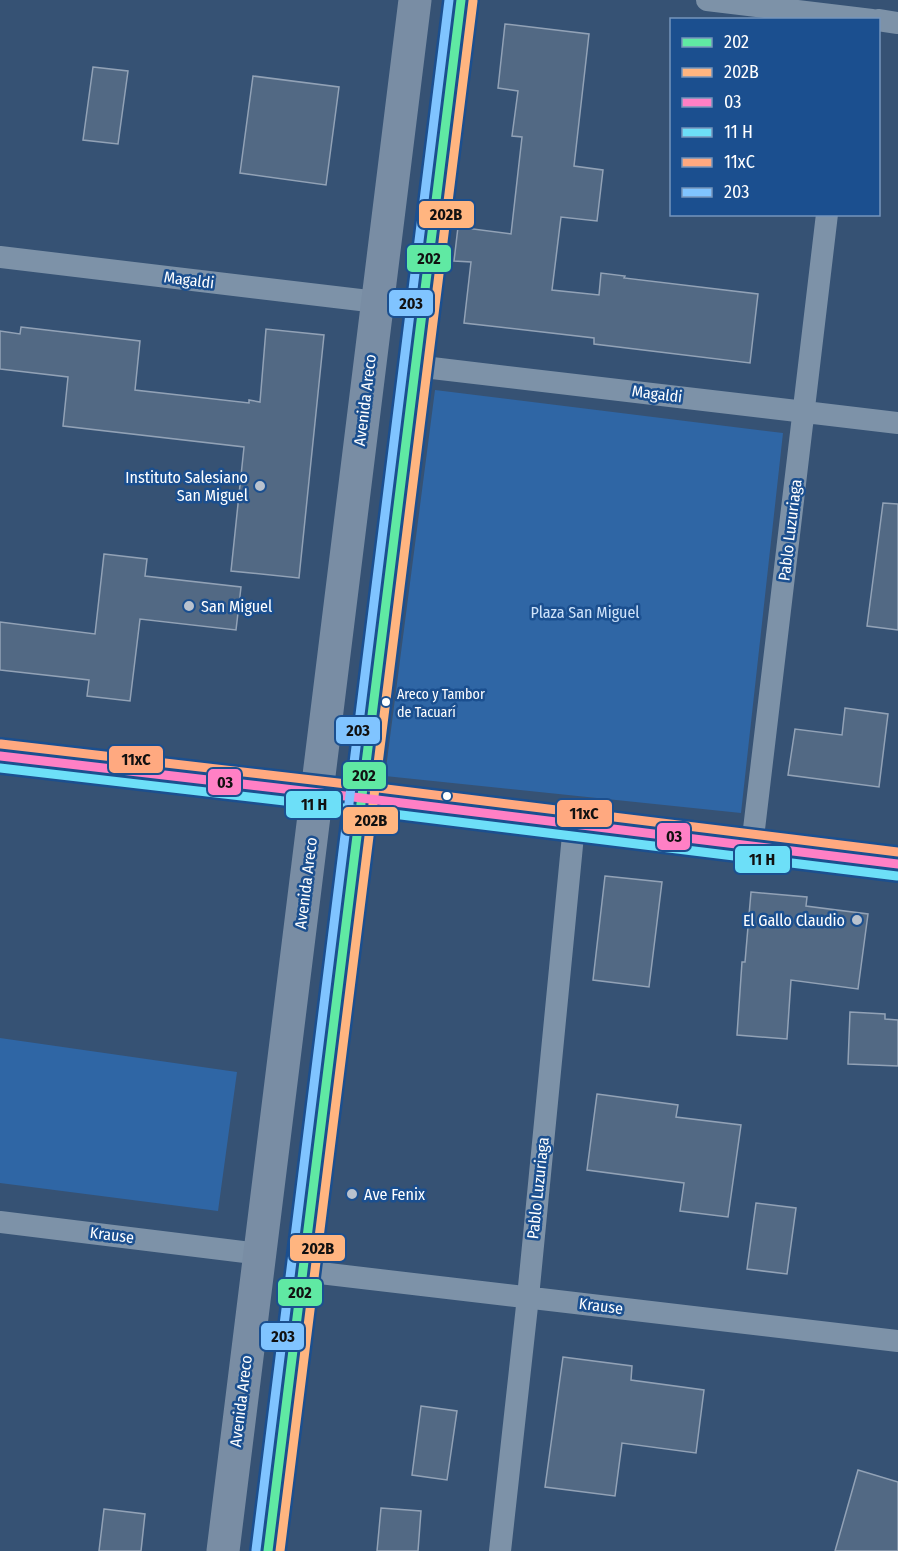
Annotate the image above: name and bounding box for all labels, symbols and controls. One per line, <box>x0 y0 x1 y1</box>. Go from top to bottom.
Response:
legend <box>670 18 880 216</box>
text: 202 <box>724 31 749 53</box>
text: 202B <box>724 61 759 83</box>
text: 03 <box>724 91 741 113</box>
text: 11 H <box>724 121 753 143</box>
text: 11xC <box>724 151 755 173</box>
text: 203 <box>724 181 749 203</box>
line badge: 202B <box>418 200 475 229</box>
text: 202B <box>429 205 462 224</box>
line badge: 202 <box>406 244 452 273</box>
text: 202 <box>416 249 441 268</box>
street label: Magaldi <box>163 267 215 293</box>
line badge: 203 <box>388 289 434 317</box>
text: 203 <box>398 294 423 313</box>
street label: Avenida Areco <box>350 353 380 447</box>
street label: Magaldi <box>631 381 683 407</box>
place label: Instituto Salesiano San Miguel <box>125 468 248 505</box>
street label: Pablo Luzuriaga <box>774 478 806 582</box>
marker: Instituto Salesiano San Miguel <box>253 479 267 493</box>
place label: San Miguel <box>201 597 272 616</box>
marker: San Miguel <box>182 599 196 613</box>
park label: Plaza San Miguel <box>530 603 640 622</box>
place label: Areco y Tambor de Tacuarí <box>397 686 485 721</box>
marker: Areco y Tambor de Tacuarí <box>380 696 392 708</box>
line badge: 203 <box>335 716 381 745</box>
text: 203 <box>345 721 370 740</box>
line badge: 11xC <box>108 745 164 774</box>
text: 11xC <box>121 750 151 769</box>
line badge: 202 <box>342 761 387 790</box>
text: 202 <box>351 766 376 785</box>
line badge: 03 <box>207 768 242 796</box>
text: 03 <box>217 773 233 792</box>
line badge: 11 H <box>285 790 342 819</box>
unlabelled marker <box>441 790 453 802</box>
text: 11 H <box>301 795 327 814</box>
line badge: 11xC <box>556 799 613 828</box>
text: 11xC <box>569 804 599 823</box>
line badge: 202B <box>342 806 399 835</box>
text: 202B <box>354 811 387 830</box>
line badge: 03 <box>656 822 691 851</box>
text: 03 <box>666 827 682 846</box>
street label: Avenida Areco <box>291 836 321 930</box>
line badge: 11 H <box>734 845 791 874</box>
text: 11 H <box>749 850 775 869</box>
place label: El Gallo Claudio <box>743 911 845 930</box>
marker: El Gallo Claudio <box>850 913 864 927</box>
street label: Pablo Luzuriaga <box>523 1136 553 1240</box>
place label: Ave Fenix <box>364 1185 425 1204</box>
marker: Ave Fenix <box>345 1187 359 1201</box>
street label: Krause <box>89 1223 135 1247</box>
line badge: 202B <box>289 1234 346 1262</box>
text: 202B <box>301 1239 334 1258</box>
line badge: 202 <box>277 1278 323 1307</box>
text: 202 <box>287 1283 312 1302</box>
street label: Krause <box>578 1294 624 1318</box>
line badge: 203 <box>260 1322 305 1351</box>
text: 203 <box>270 1327 295 1346</box>
street label: Avenida Areco <box>226 1354 256 1448</box>

